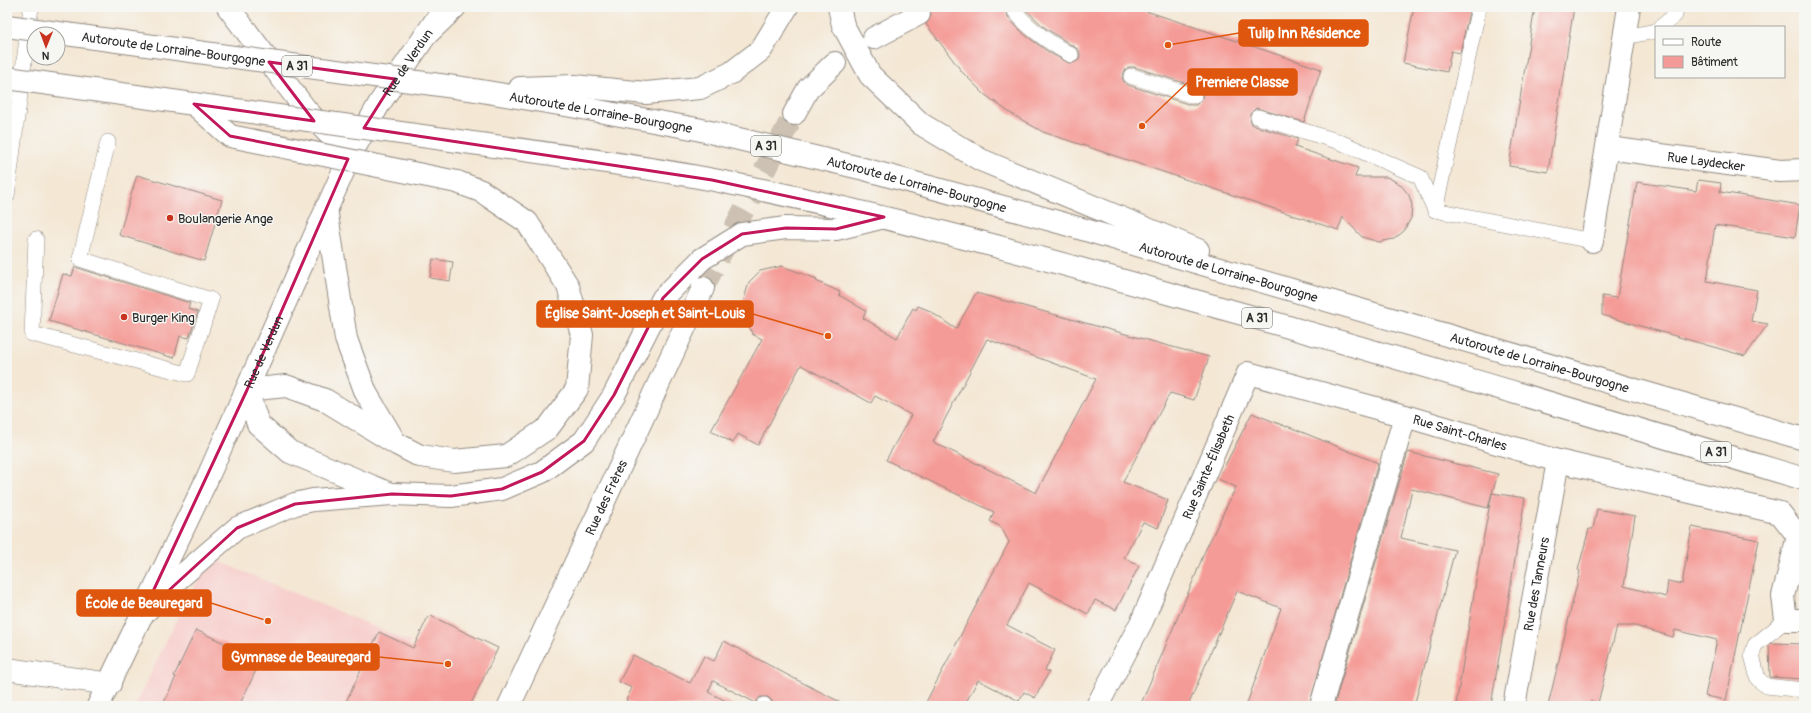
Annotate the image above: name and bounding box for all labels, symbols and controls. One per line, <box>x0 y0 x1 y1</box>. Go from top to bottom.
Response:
callout: Tulip Inn Résidence <box>1239 20 1368 46</box>
text: Tulip Inn Résidence <box>1247 25 1361 42</box>
north arrow <box>26 26 66 66</box>
street label: Rue de Verdun <box>380 26 437 100</box>
legend <box>1655 26 1785 78</box>
street label: Autoroute de Lorraine-Bourgogne <box>80 29 267 70</box>
text: Route <box>1691 35 1721 50</box>
text: N <box>41 49 50 62</box>
text: Bâtiment <box>1691 55 1738 70</box>
road number: A 31 <box>282 56 312 76</box>
callout: Premiere Classe <box>1188 69 1297 95</box>
text: Premiere Classe <box>1195 74 1290 91</box>
street label: Autoroute de Lorraine-Bourgogne <box>508 89 694 137</box>
road number: A 31 <box>751 136 781 156</box>
street label: Rue Laydecker <box>1666 149 1746 175</box>
street label: Autoroute de Lorraine-Bourgogne <box>825 153 1009 217</box>
place label: Boulangerie Ange <box>178 211 273 227</box>
marker: Boulangerie Ange <box>165 213 175 223</box>
street label: Autoroute de Lorraine-Bourgogne <box>1137 239 1320 306</box>
callout: Église Saint-Joseph et Saint-Louis <box>537 301 753 327</box>
text: Église Saint-Joseph et Saint-Louis <box>545 304 746 322</box>
road number: A 31 <box>1242 308 1272 328</box>
place label: Burger King <box>132 310 195 326</box>
marker: Burger King <box>119 312 129 322</box>
street label: Rue de Verdun <box>241 313 287 391</box>
street label: Autoroute de Lorraine-Bourgogne <box>1448 329 1631 397</box>
street label: Rue Sainte-Élisabeth <box>1179 412 1238 522</box>
street label: Rue Saint-Charles <box>1411 412 1509 455</box>
road number: A 31 <box>1701 442 1731 462</box>
street label: Rue des Frères <box>582 458 631 538</box>
street label: Rue des Tanneurs <box>1521 536 1553 632</box>
callout: École de Beauregard <box>77 590 211 616</box>
text: École de Beauregard <box>85 594 203 612</box>
callout: Gymnase de Beauregard <box>223 644 379 670</box>
text: Gymnase de Beauregard <box>231 649 371 666</box>

